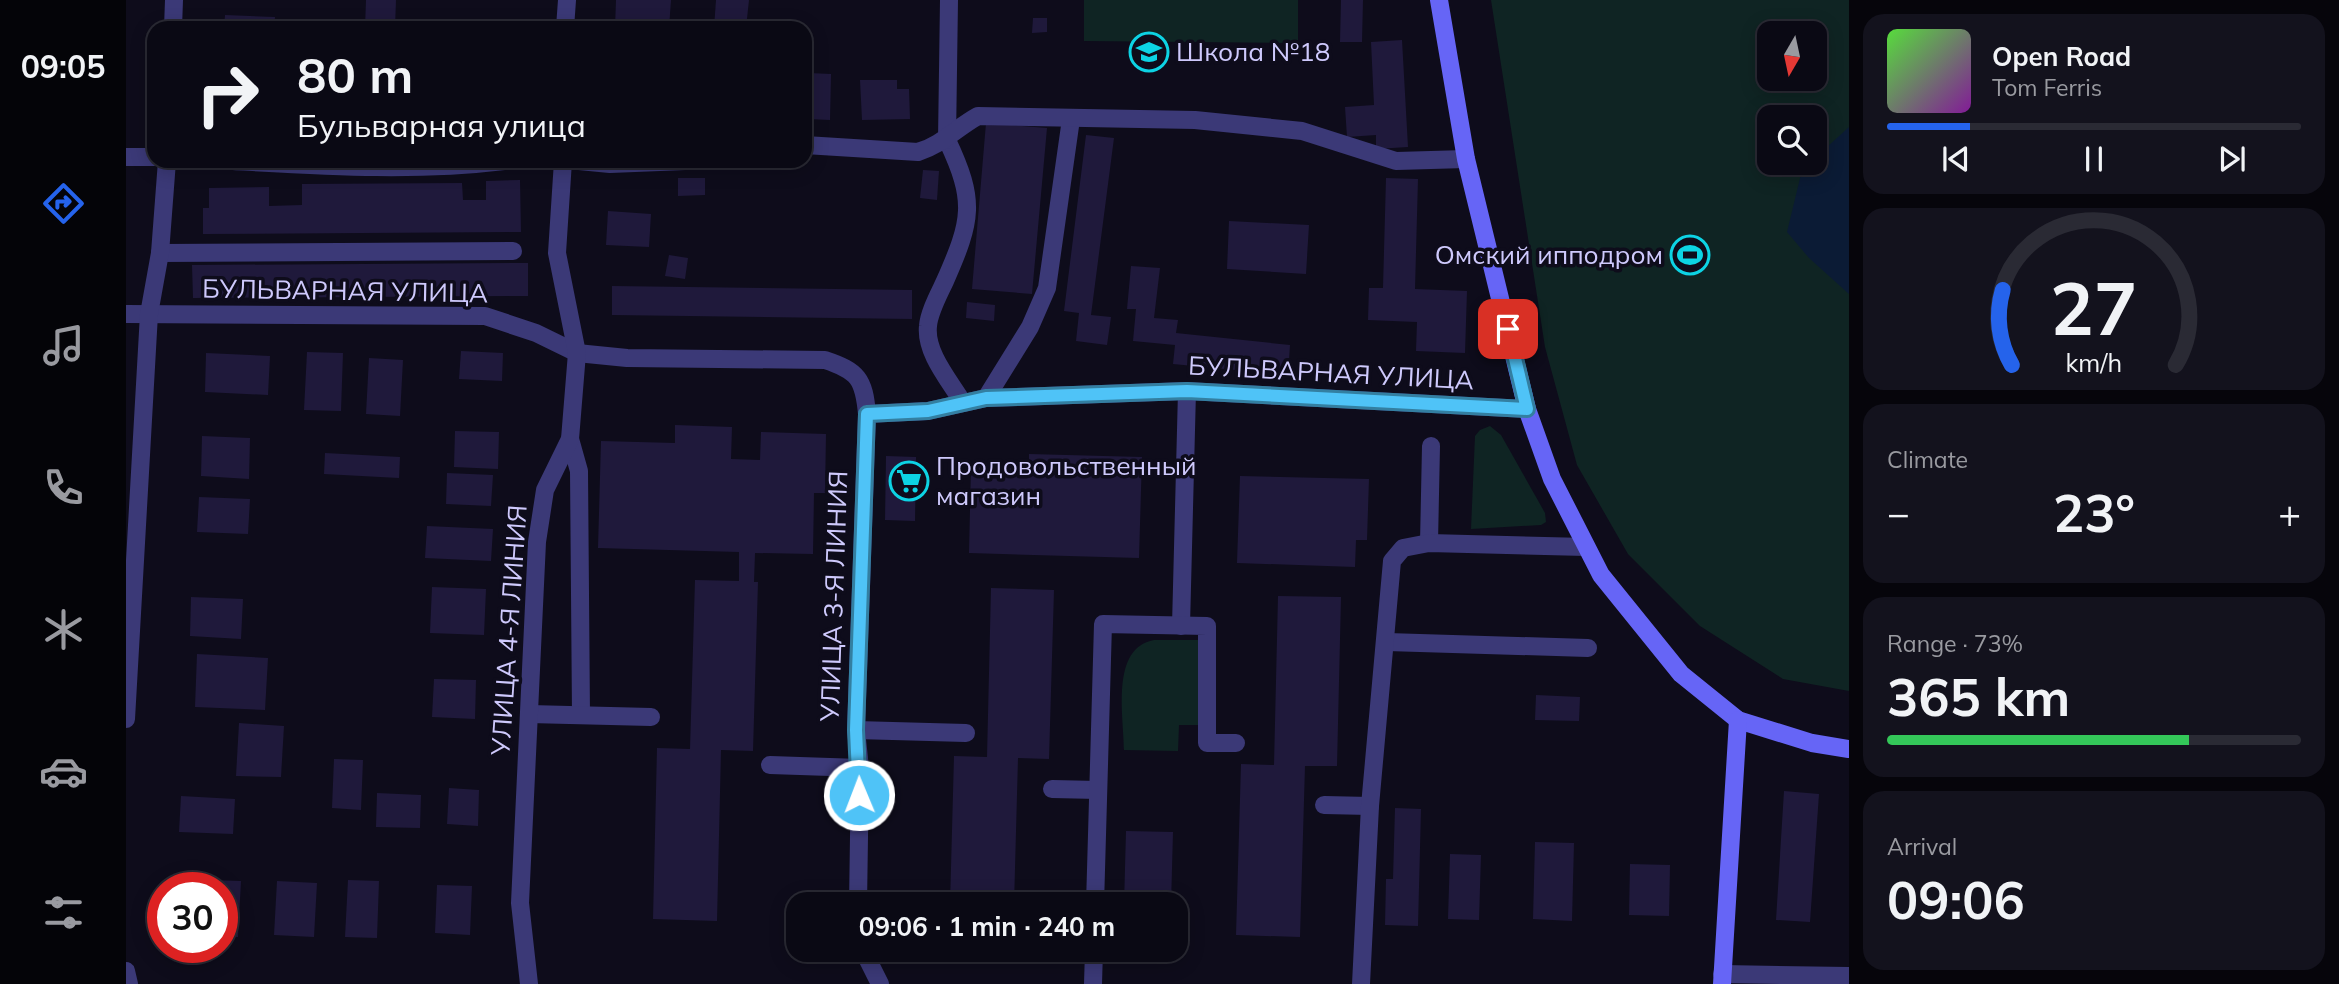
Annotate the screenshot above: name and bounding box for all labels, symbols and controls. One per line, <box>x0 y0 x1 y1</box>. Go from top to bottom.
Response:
north arrow <box>1757 21 1827 91</box>
map controls <box>1757 21 1827 175</box>
school or university icon: Школа №18 <box>1128 31 1170 73</box>
place label: Школа №18 <box>1176 35 1330 68</box>
text: Open Road <box>1992 40 2131 73</box>
text: 80 m <box>297 44 413 105</box>
text: 09:05 <box>21 46 105 86</box>
icon: right <box>182 49 273 140</box>
text: Tom Ferris <box>1992 73 2102 102</box>
text: Бульварная улица <box>297 105 586 145</box>
button: search <box>1757 105 1827 175</box>
icon: previous <box>1937 140 1975 178</box>
icon: pause <box>2075 140 2113 178</box>
icon: next <box>2213 140 2251 178</box>
icon: directions <box>39 179 88 228</box>
sports icon: Омский ипподром <box>1669 234 1711 276</box>
place label: Омский ипподром <box>1435 238 1663 271</box>
text: 27 <box>2050 262 2138 353</box>
street label: БУЛЬВАРНАЯ УЛИЦА <box>202 272 488 309</box>
pin <box>1478 299 1538 359</box>
icon: arrive <box>1489 310 1527 348</box>
icon: music <box>39 321 88 370</box>
text: km/h <box>2066 346 2122 377</box>
street label: БУЛЬВАРНАЯ УЛИЦА <box>1187 349 1475 396</box>
text: Climate <box>1887 445 1968 474</box>
place label: Продовольственный магазин <box>936 449 1196 512</box>
supermarket icon: Продовольственный магазин <box>888 460 930 502</box>
icon: phone <box>39 463 88 512</box>
street label: УЛИЦА 3-Я ЛИНИЯ <box>813 470 854 723</box>
text: 23° <box>2053 480 2135 545</box>
text: − <box>1887 489 1910 537</box>
text: + <box>2278 489 2301 537</box>
street label: УЛИЦА 4-Я ЛИНИЯ <box>483 504 534 757</box>
icon: climate <box>39 605 88 654</box>
text: Range · 73% <box>1887 629 2023 658</box>
text: 365 km <box>1887 664 2070 729</box>
icon: car <box>39 747 88 796</box>
position arrow <box>822 758 896 832</box>
text: Arrival <box>1887 832 1957 861</box>
text: 09:06 <box>1887 867 2025 932</box>
speed limit sign: 30 <box>147 872 238 963</box>
icon: filters <box>39 888 88 937</box>
text: 09:06 · 1 min · 240 m <box>859 910 1115 943</box>

